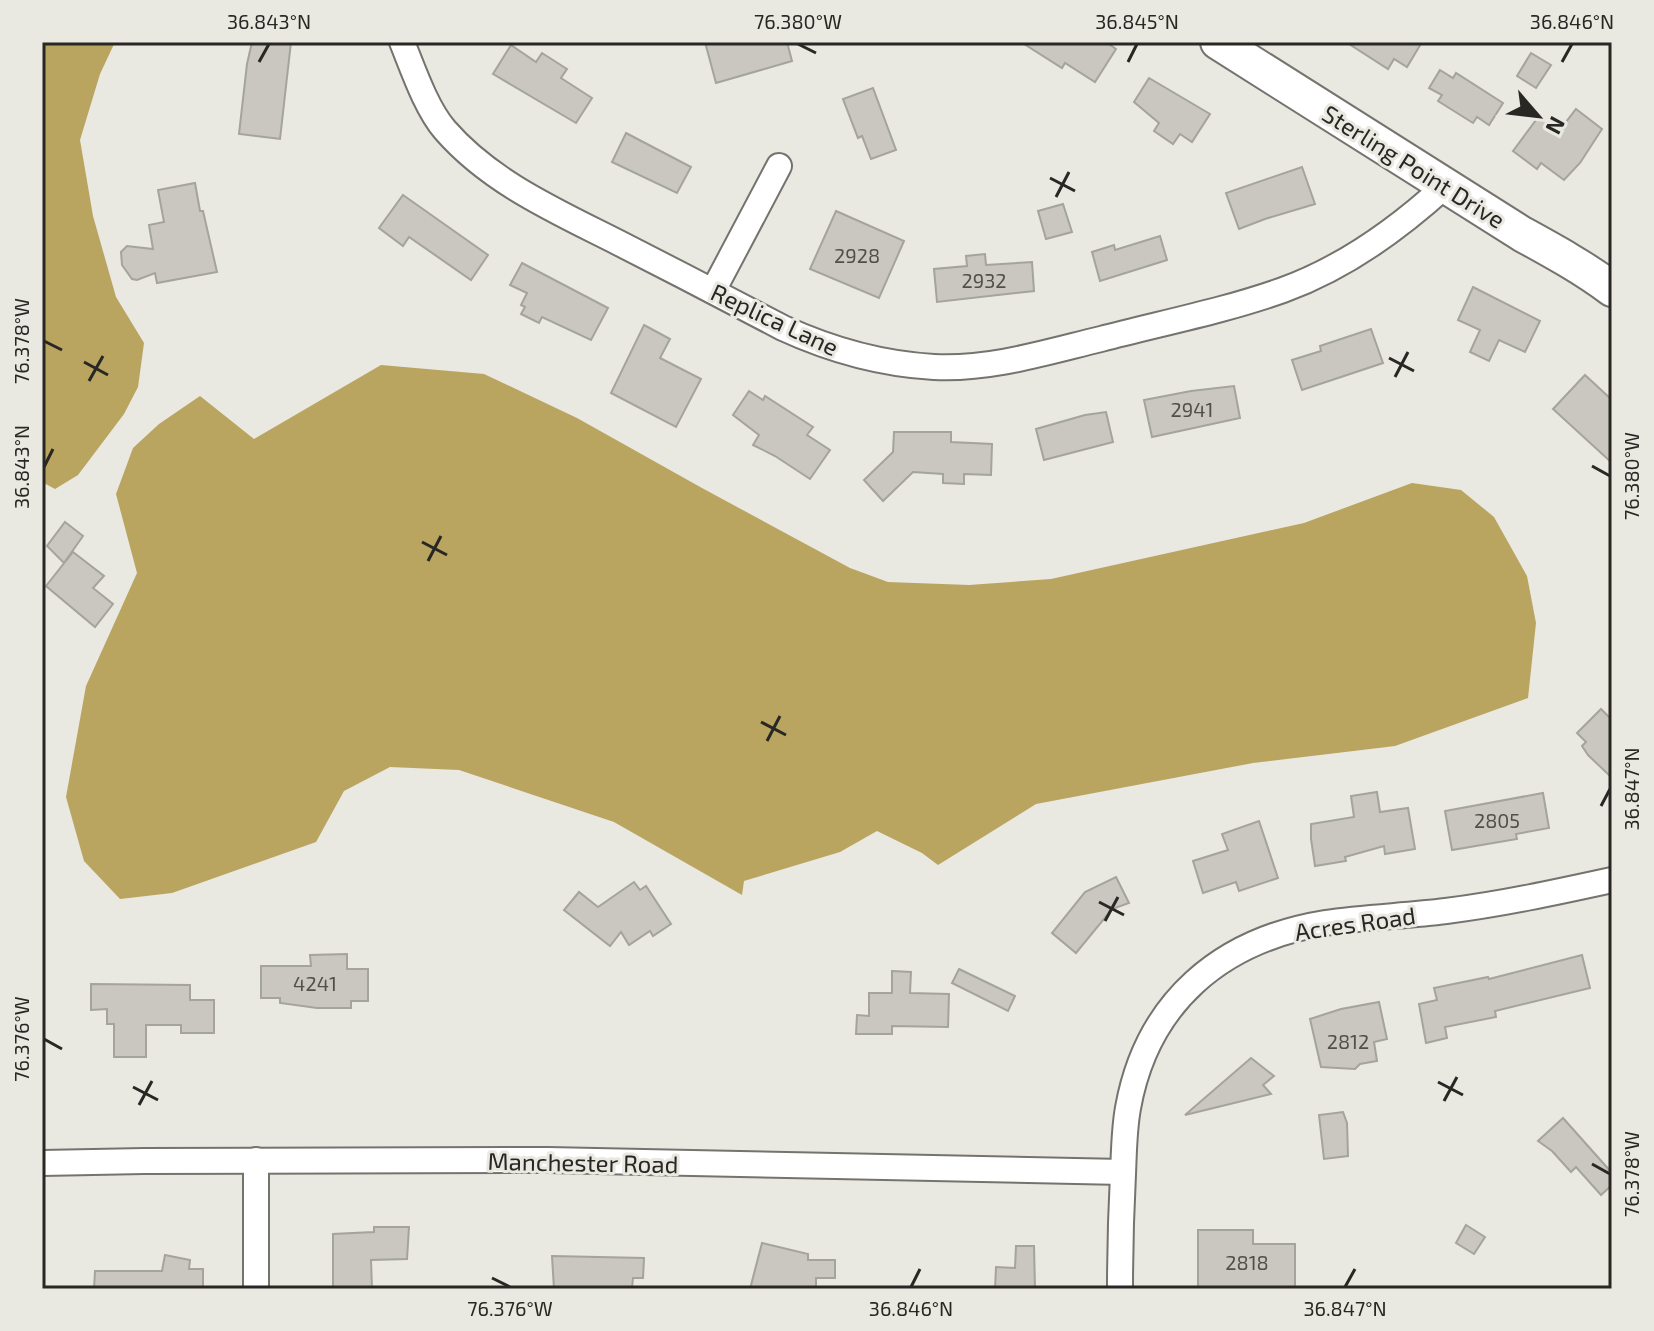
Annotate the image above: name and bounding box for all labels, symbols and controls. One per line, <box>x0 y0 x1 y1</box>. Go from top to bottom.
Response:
text: 36.843°N <box>227 9 311 33</box>
text: 76.380°W <box>754 9 842 33</box>
text: 36.845°N <box>1095 9 1179 33</box>
text: 36.846°N <box>1530 9 1614 33</box>
north arrow <box>1498 76 1578 156</box>
street label: Sterling Point Drive <box>1317 98 1511 234</box>
text: N <box>1541 113 1572 139</box>
house number: 2928 <box>834 243 880 267</box>
house number: 2932 <box>961 268 1007 292</box>
street label: Replica Lane <box>707 277 843 361</box>
text: 76.378°W <box>9 298 33 384</box>
house number: 2941 <box>1171 397 1213 421</box>
text: 36.843°N <box>9 425 33 509</box>
text: 76.380°W <box>1619 432 1643 520</box>
text: 36.847°N <box>1619 747 1643 831</box>
house number: 2805 <box>1474 808 1520 832</box>
street label: Acres Road <box>1293 900 1417 946</box>
house number: 4241 <box>293 971 337 995</box>
text: 76.376°W <box>9 996 33 1082</box>
house number: 2812 <box>1327 1029 1369 1053</box>
text: 76.378°W <box>1619 1131 1643 1217</box>
street label: Manchester Road <box>487 1146 679 1178</box>
house number: 2818 <box>1225 1250 1269 1274</box>
text: 76.376°W <box>467 1296 553 1320</box>
text: 36.846°N <box>869 1296 953 1320</box>
text: 36.847°N <box>1303 1296 1387 1320</box>

